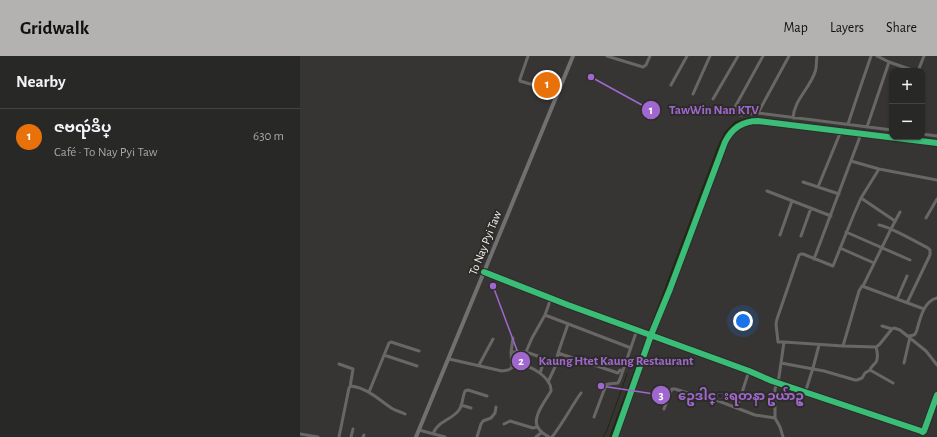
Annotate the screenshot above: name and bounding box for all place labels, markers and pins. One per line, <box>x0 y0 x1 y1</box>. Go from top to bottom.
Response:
pin: 1 <box>534 70 560 100</box>
callout: TawWin Nan KTV <box>641 97 767 122</box>
callout: Kaung Htet Kaung Restaurant <box>511 348 701 373</box>
callout: ဥေဒါင္းရတနာ ဥယ်ာဥ္ <box>651 382 812 407</box>

